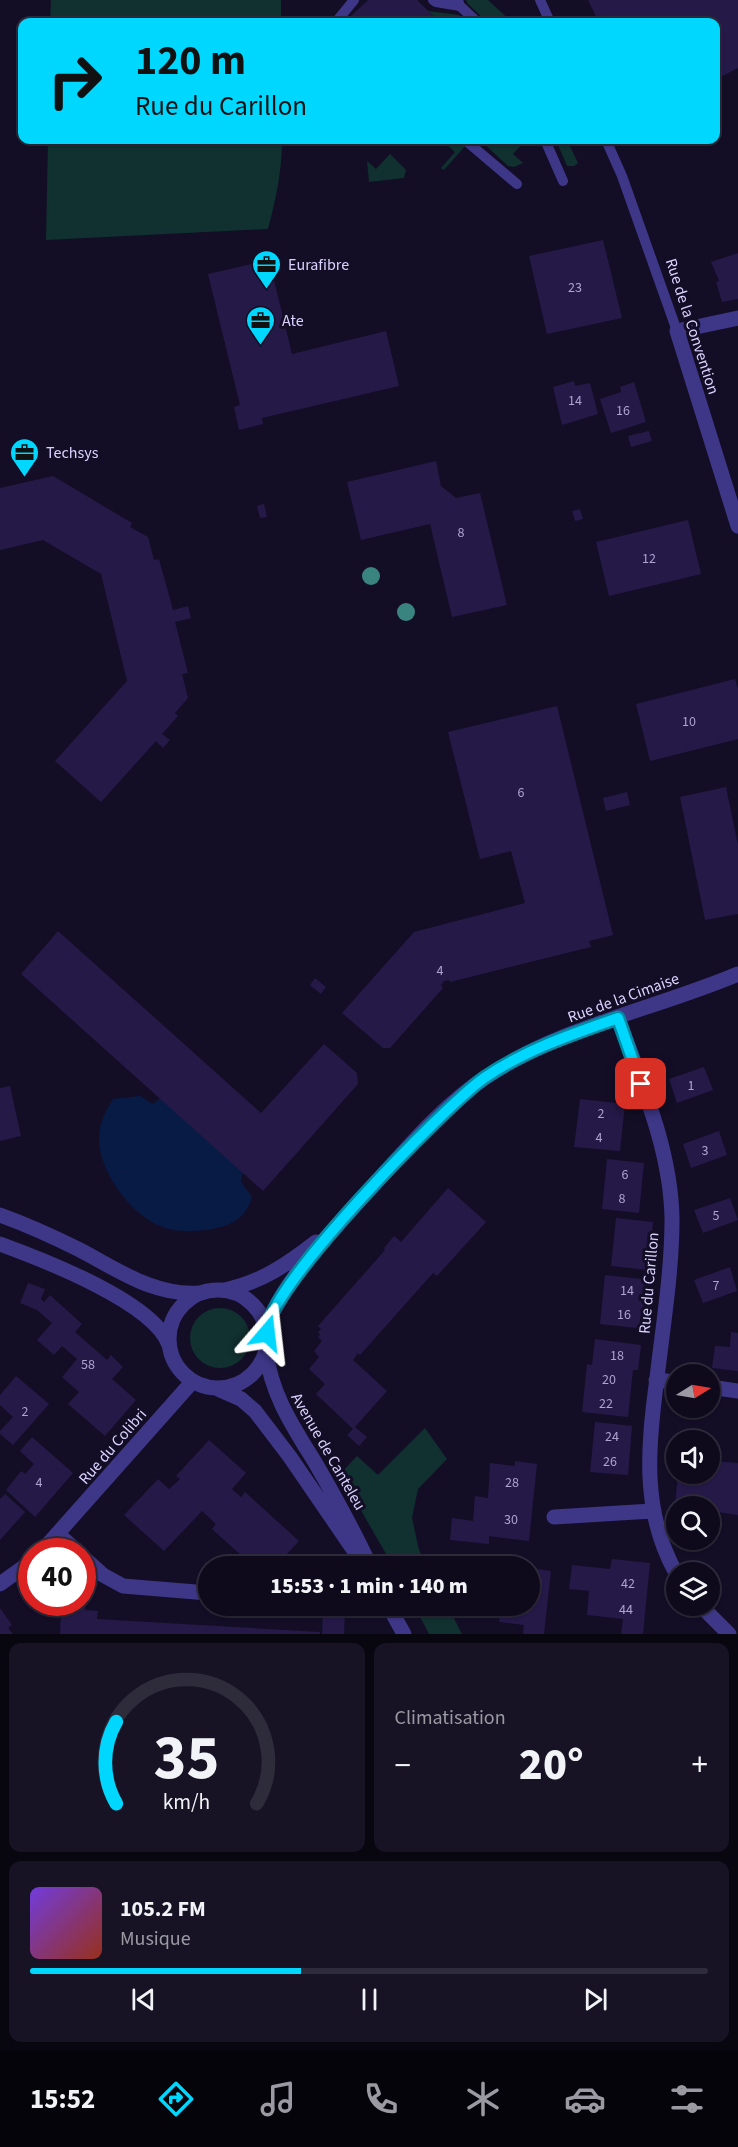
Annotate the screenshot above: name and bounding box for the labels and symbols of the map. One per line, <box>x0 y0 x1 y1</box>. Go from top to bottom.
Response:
office icon: Eurafibre <box>251 248 283 290</box>
place label: Eurafibre <box>288 254 349 276</box>
street label: Rue de la Convention <box>660 256 724 397</box>
house number: 23 <box>568 278 582 298</box>
office icon: Ate <box>245 304 277 346</box>
place label: Ate <box>282 310 304 332</box>
house number: 14 <box>568 391 582 411</box>
house number: 16 <box>616 401 630 421</box>
office icon: Techsys <box>9 436 41 478</box>
place label: Techsys <box>46 442 99 464</box>
house number: 8 <box>458 523 465 543</box>
house number: 12 <box>642 549 656 569</box>
house number: 10 <box>682 712 696 732</box>
house number: 6 <box>518 783 525 803</box>
house number: 4 <box>437 961 444 981</box>
street label: Rue de la Cimaise <box>564 968 682 1028</box>
pin <box>615 1058 666 1109</box>
house number: 1 <box>688 1076 695 1096</box>
house number: 2 <box>598 1104 605 1124</box>
house number: 4 <box>596 1128 603 1148</box>
house number: 3 <box>702 1141 709 1161</box>
house number: 6 <box>622 1165 629 1185</box>
house number: 8 <box>619 1189 626 1209</box>
house number: 5 <box>713 1206 720 1226</box>
street label: Rue du Carillon <box>634 1231 664 1335</box>
house number: 7 <box>713 1276 720 1296</box>
house number: 14 <box>620 1281 634 1301</box>
position arrow <box>235 1301 299 1365</box>
house number: 16 <box>617 1305 631 1325</box>
house number: 18 <box>610 1346 624 1366</box>
house number: 58 <box>81 1355 95 1375</box>
north arrow <box>666 1364 720 1418</box>
house number: 20 <box>602 1370 616 1390</box>
street label: Avenue de Canteleu <box>286 1389 371 1514</box>
house number: 22 <box>599 1394 613 1414</box>
house number: 2 <box>22 1402 29 1422</box>
street label: Rue du Colibri <box>74 1404 152 1489</box>
house number: 24 <box>605 1427 619 1447</box>
house number: 26 <box>603 1452 617 1472</box>
house number: 4 <box>36 1473 43 1493</box>
house number: 28 <box>505 1473 519 1493</box>
house number: 30 <box>504 1510 518 1530</box>
speed limit sign: 40 <box>18 1538 96 1616</box>
house number: 42 <box>621 1574 635 1594</box>
house number: 44 <box>619 1600 633 1620</box>

